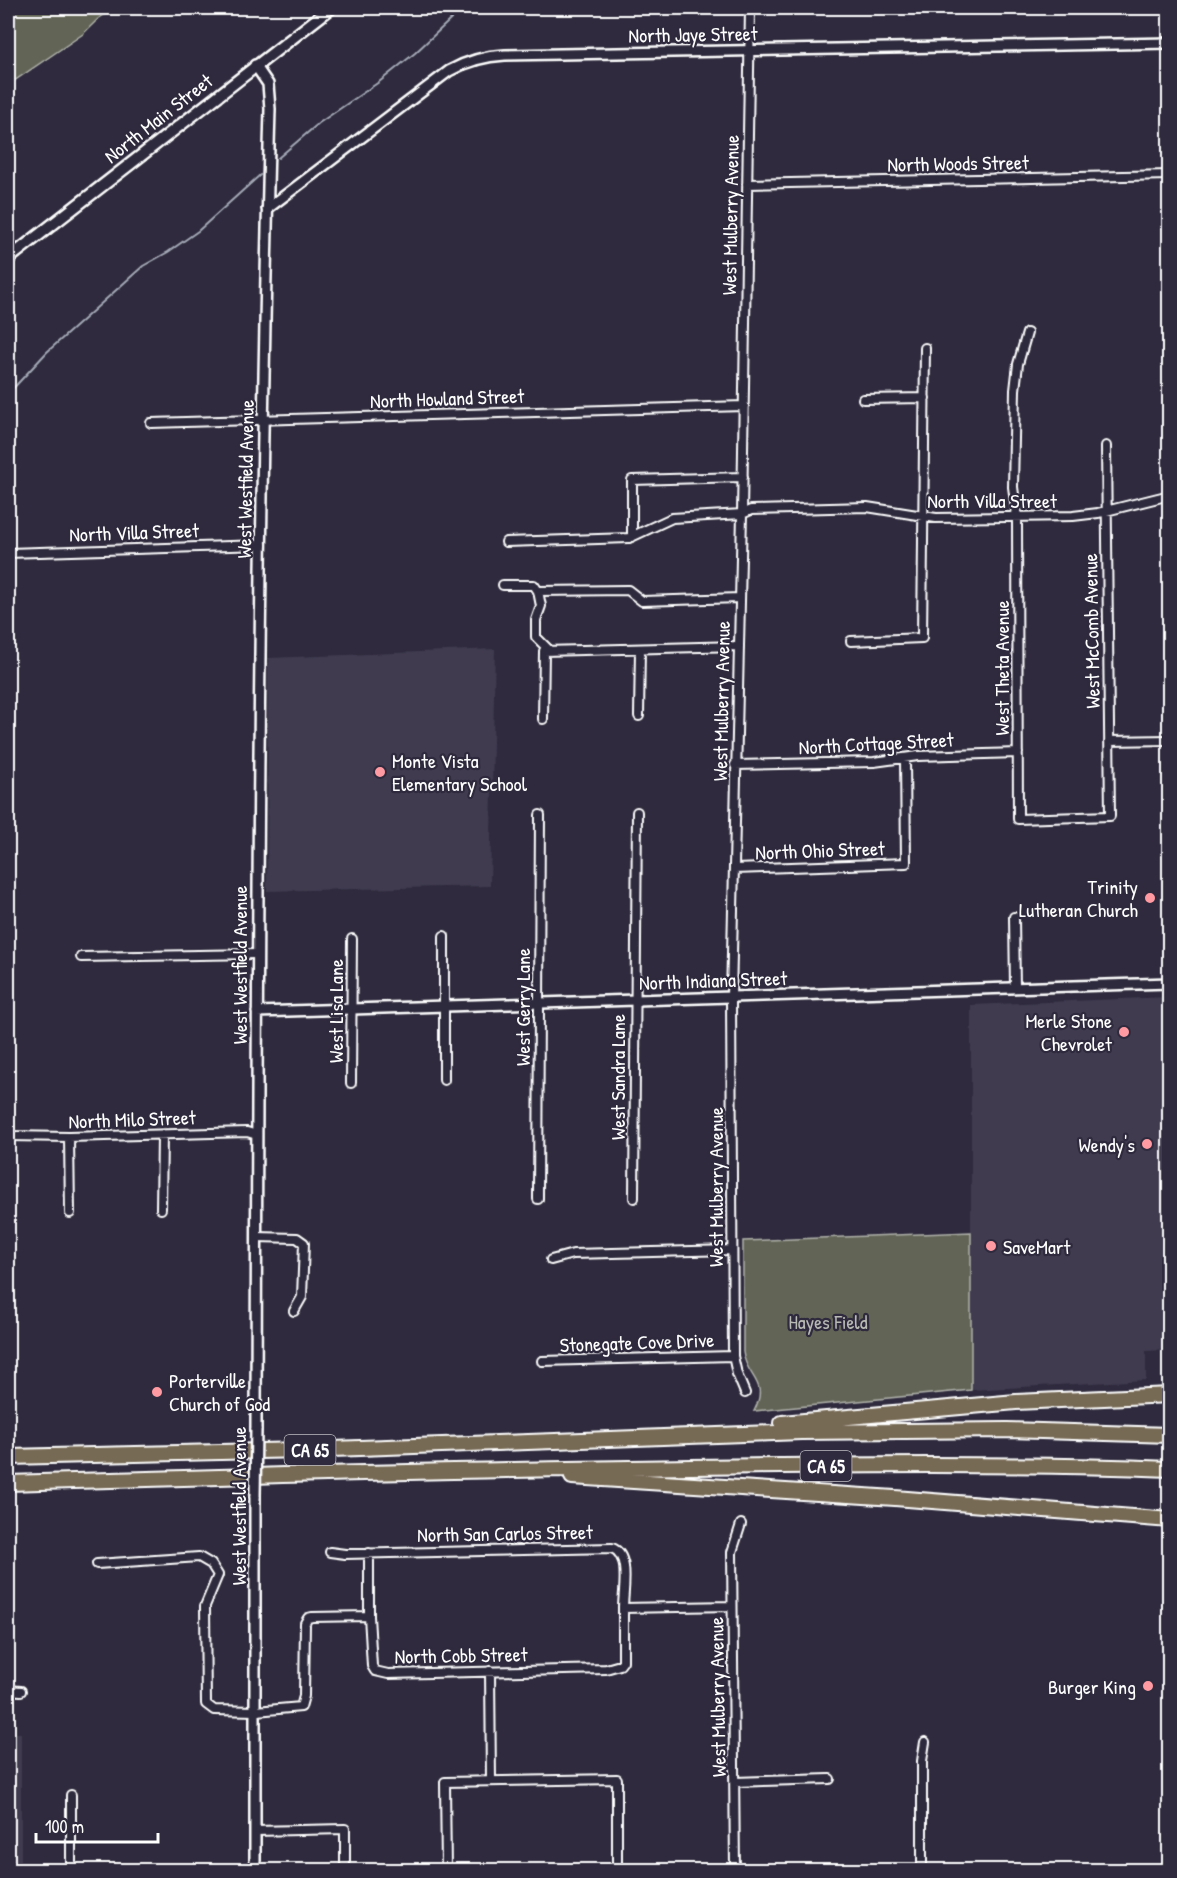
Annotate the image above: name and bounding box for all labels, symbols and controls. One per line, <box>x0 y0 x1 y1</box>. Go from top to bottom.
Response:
street label: North Jaye Street <box>628 19 759 49</box>
street label: North Main Street <box>98 66 219 169</box>
street label: West Mulberry Avenue <box>715 135 745 295</box>
street label: North Woods Street <box>887 148 1030 178</box>
street label: North Howland Street <box>370 382 526 414</box>
street label: West Westfield Avenue <box>230 399 260 559</box>
street label: North Villa Street <box>927 487 1058 514</box>
street label: North Villa Street <box>69 516 200 548</box>
street label: West McComb Avenue <box>1076 553 1106 709</box>
street label: West Theta Avenue <box>988 600 1015 736</box>
street label: West Mulberry Avenue <box>706 621 736 781</box>
street label: North Cottage Street <box>798 725 955 761</box>
place label: Monte Vista Elementary School <box>392 747 528 797</box>
marker: Monte Vista Elementary School <box>373 765 387 779</box>
street label: North Ohio Street <box>755 834 886 866</box>
place label: Trinity Lutheran Church <box>1019 873 1138 923</box>
street label: West Westfield Avenue <box>226 886 253 1044</box>
marker: Trinity Lutheran Church <box>1143 891 1157 905</box>
street label: West Gerry Lane <box>509 948 536 1066</box>
street label: West Lisa Lane <box>322 959 349 1063</box>
street label: North Indiana Street <box>638 964 789 996</box>
place label: Merle Stone Chevrolet <box>1025 1007 1113 1057</box>
street label: West Sandra Lane <box>604 1014 631 1140</box>
marker: Merle Stone Chevrolet <box>1117 1025 1131 1039</box>
street label: North Milo Street <box>68 1103 197 1135</box>
street label: West Mulberry Avenue <box>702 1107 729 1267</box>
place label: Wendy's <box>1078 1131 1135 1158</box>
marker: Wendy's <box>1140 1137 1154 1151</box>
place label: SaveMart <box>1003 1233 1071 1260</box>
marker: SaveMart <box>984 1239 998 1253</box>
park label: Hayes Field <box>789 1308 868 1335</box>
street label: Stonegate Cove Drive <box>559 1326 715 1358</box>
place label: Porterville Church of God <box>169 1367 270 1417</box>
marker: Porterville Church of God <box>150 1385 164 1399</box>
street label: West Westfield Avenue <box>225 1427 252 1585</box>
road number: CA 65 <box>284 1435 336 1465</box>
road number: CA 65 <box>800 1451 852 1481</box>
street label: North San Carlos Street <box>417 1518 594 1548</box>
street label: West Mulberry Avenue <box>702 1617 732 1777</box>
street label: North Cobb Street <box>394 1640 529 1670</box>
place label: Burger King <box>1048 1673 1136 1700</box>
marker: Burger King <box>1141 1679 1155 1693</box>
scale bar <box>36 1806 158 1844</box>
text: 100 m <box>45 1814 84 1839</box>

